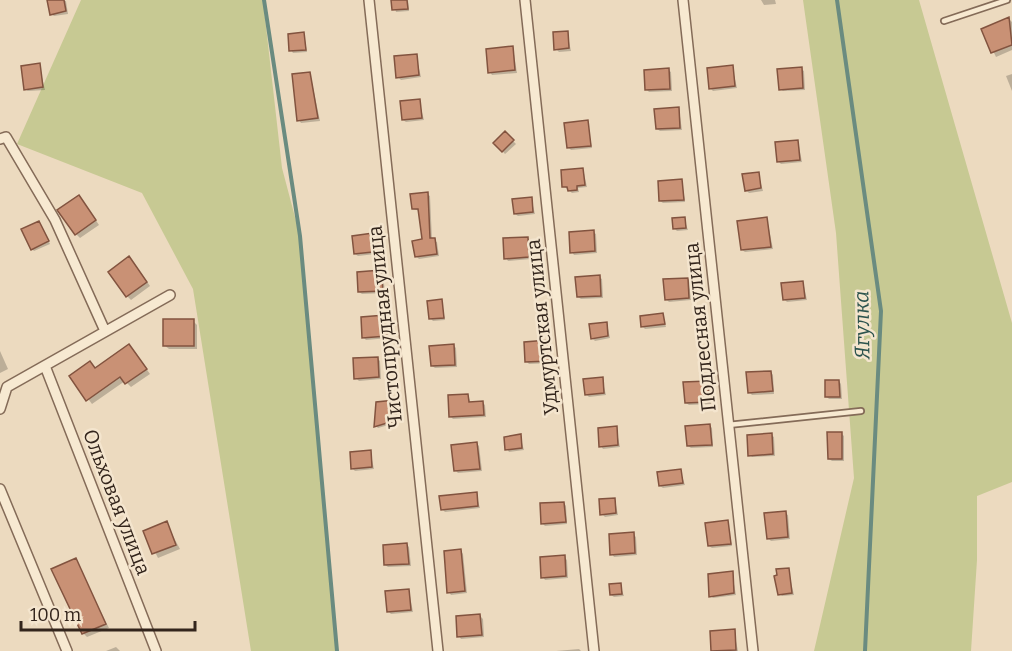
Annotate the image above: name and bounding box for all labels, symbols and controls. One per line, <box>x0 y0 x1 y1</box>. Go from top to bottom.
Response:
street label: Чистопрудная улица <box>362 224 408 430</box>
street label: Удмуртская улица <box>521 238 563 416</box>
street label: Подлесная улица <box>679 241 721 413</box>
water label: Ягулка <box>848 290 876 361</box>
street label: Ольховая улица <box>78 426 156 578</box>
scale bar <box>21 594 195 632</box>
text: 100 m <box>30 604 81 626</box>

